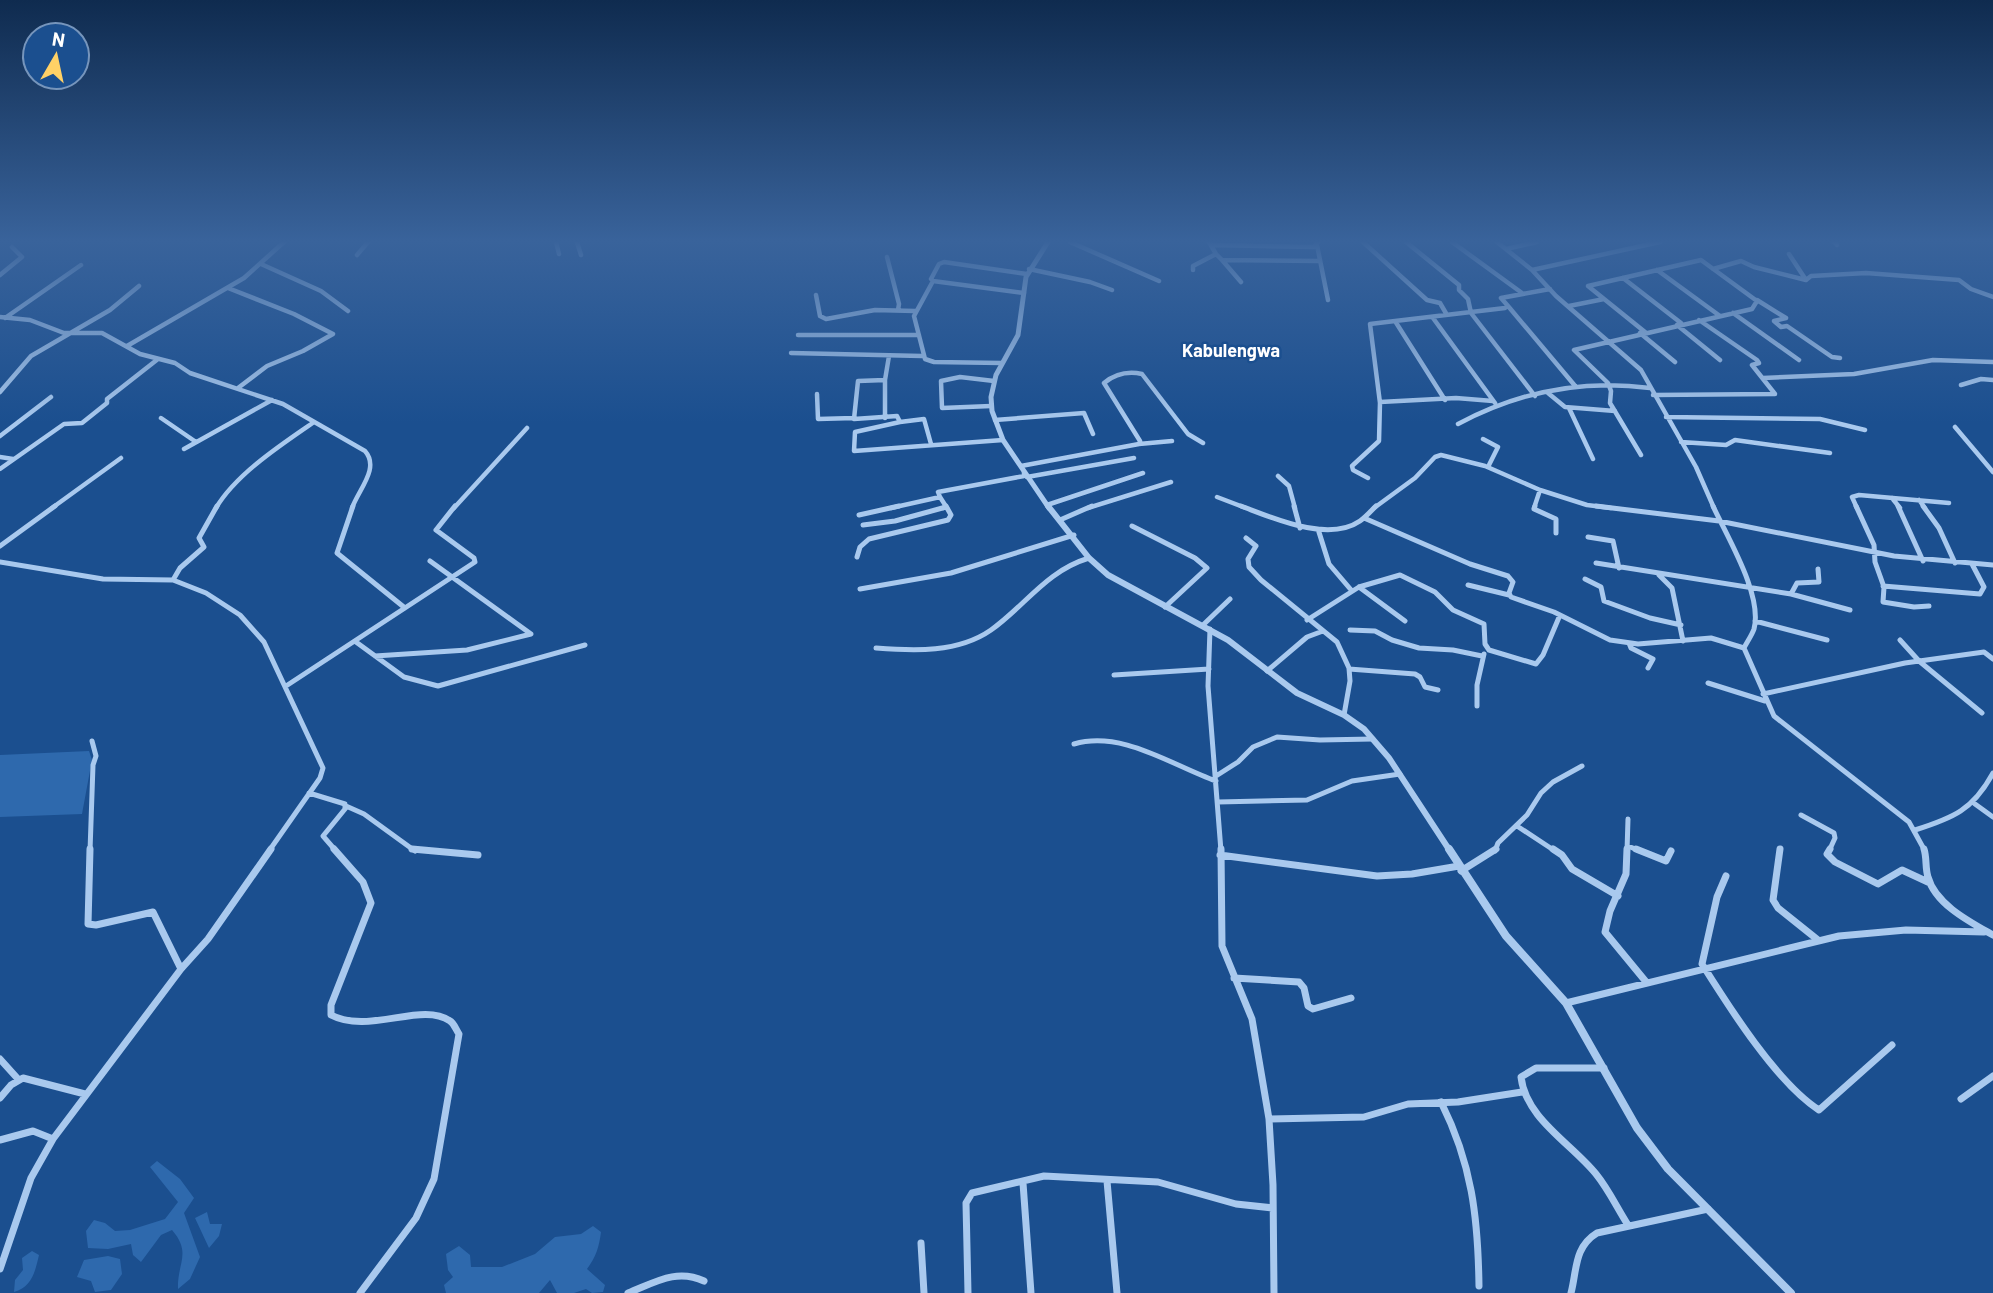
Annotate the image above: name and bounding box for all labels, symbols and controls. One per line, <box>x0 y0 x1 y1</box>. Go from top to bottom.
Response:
north arrow <box>21 21 91 91</box>
text: N <box>51 26 67 51</box>
district label: Kabulengwa <box>1182 339 1280 361</box>

